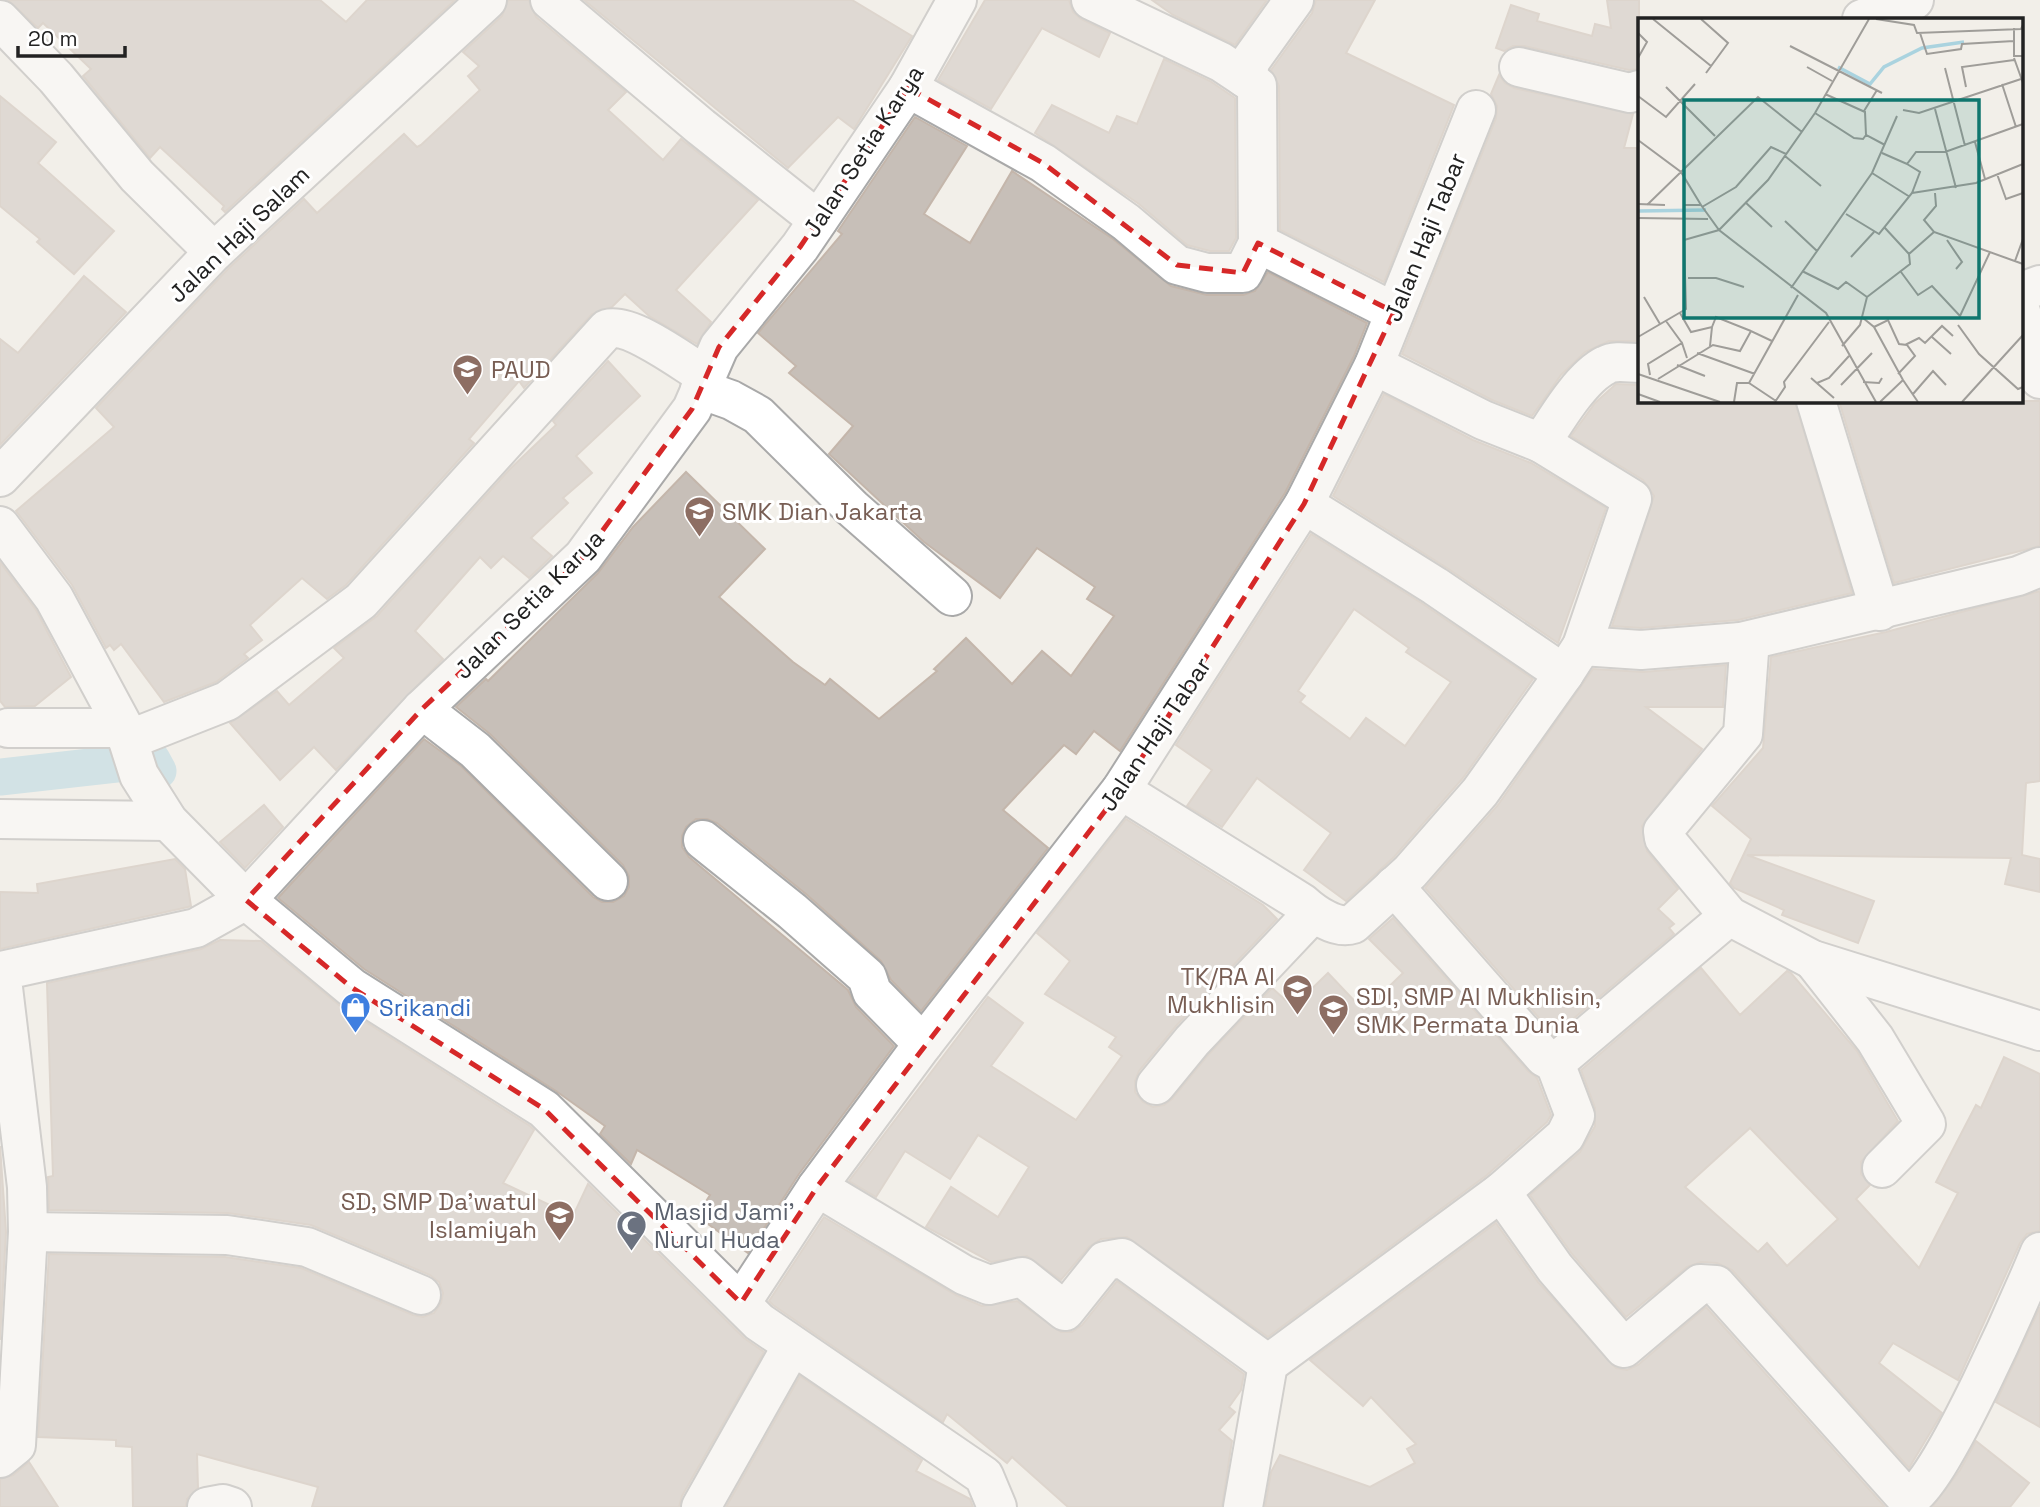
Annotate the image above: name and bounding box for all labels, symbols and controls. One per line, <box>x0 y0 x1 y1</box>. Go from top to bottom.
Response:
scale bar <box>18 14 124 58</box>
inset map <box>1638 18 2022 402</box>
text: 20 m <box>28 25 78 52</box>
street label: Jalan Setia Karya <box>796 59 930 243</box>
street label: Jalan Haji Tabar <box>1377 148 1473 326</box>
street label: Jalan Haji Salam <box>162 159 316 309</box>
school or university icon: PAUD <box>451 352 485 396</box>
place label: PAUD <box>491 354 551 385</box>
school or university icon: SMK Dian Jakarta <box>682 494 716 538</box>
place label: SMK Dian Jakarta <box>722 496 923 527</box>
street label: Jalan Setia Karya <box>448 522 611 685</box>
street label: Jalan Haji Tabar <box>1092 651 1218 817</box>
place label: TK/RA Al Mukhlisin <box>1167 961 1275 1020</box>
school or university icon: TK/RA Al Mukhlisin <box>1281 973 1315 1017</box>
place label: SDI, SMP Al Mukhlisin, SMK Permata Dunia <box>1356 981 1601 1040</box>
shop icon: Srikandi <box>339 990 373 1034</box>
place label: Srikandi <box>379 992 471 1023</box>
school or university icon: SDI, SMP Al Mukhlisin, SMK Permata Dunia <box>1316 993 1350 1037</box>
place label: SD, SMP Da'watul Islamiyah <box>341 1186 537 1245</box>
place label: Masjid Jami' Nurul Huda <box>654 1196 795 1255</box>
school or university icon: SD, SMP Da'watul Islamiyah <box>543 1198 577 1242</box>
mosque icon: Masjid Jami' Nurul Huda <box>614 1208 648 1252</box>

